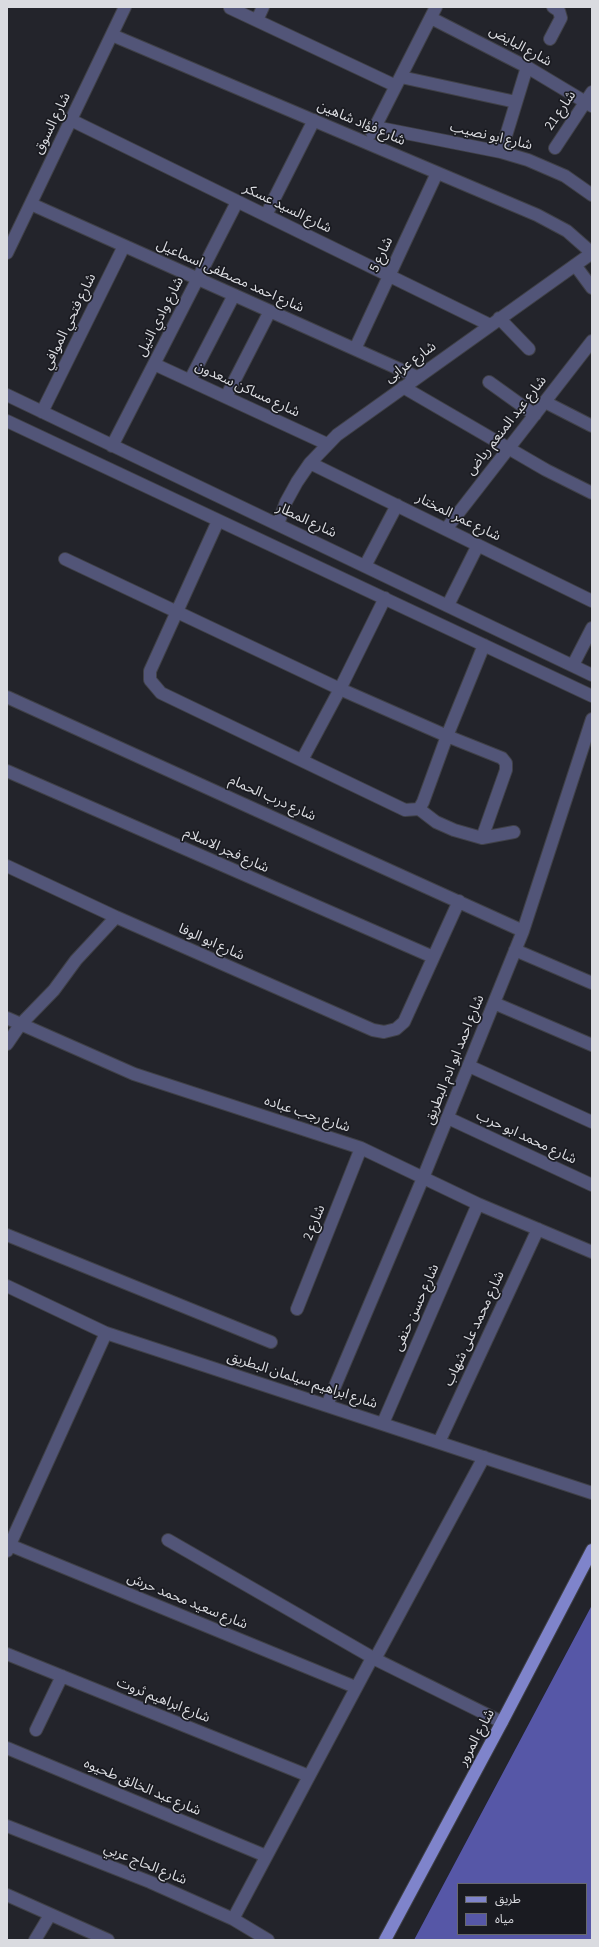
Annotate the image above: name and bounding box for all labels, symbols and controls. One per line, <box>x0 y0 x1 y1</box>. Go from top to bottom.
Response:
street label: شارع البايض <box>486 23 554 71</box>
street label: شارع 21 <box>542 88 580 134</box>
street label: شارع السوق <box>31 90 75 158</box>
street label: شارع فؤاد شاهين <box>314 98 408 150</box>
street label: شارع ابو نصيب <box>448 119 534 155</box>
street label: شارع السيد عسكر <box>240 180 334 238</box>
street label: شارع 5 <box>367 235 397 275</box>
street label: شارع احمد مصطفى اسماعيل <box>154 237 306 317</box>
street label: شارع فتحي الموافي <box>39 271 101 373</box>
street label: شارع وادي النيل <box>134 274 188 360</box>
street label: شارع عرابى <box>382 339 440 387</box>
street label: شارع مساكن سعدون <box>192 358 302 422</box>
street label: شارع عبد المنعم رياض <box>463 373 551 479</box>
street label: شارع عمر المختار <box>413 490 503 546</box>
street label: شارع المطار <box>273 500 339 542</box>
street label: شارع درب الحمام <box>226 772 318 826</box>
street label: شارع فجر الاسلام <box>181 825 271 877</box>
street label: شارع ابو الوفا <box>175 921 247 965</box>
street label: شارع احمد ابو ادم البطريق <box>421 993 489 1127</box>
street label: شارع رجب عباده <box>262 1093 352 1137</box>
street label: شارع محمد ابو حرب <box>473 1107 579 1169</box>
street label: شارع 2 <box>300 1203 330 1243</box>
street label: شارع حسن حنفى <box>390 1262 444 1354</box>
street label: شارع محمد على شهاب <box>441 1269 509 1389</box>
street label: شارع ابراهيم سيلمان البطريق <box>225 1349 379 1413</box>
street label: شارع سعيد محمد حرش <box>124 1570 250 1634</box>
street label: شارع ابراهيم ثروت <box>114 1675 212 1727</box>
street label: شارع المرور <box>455 1707 499 1769</box>
street label: شارع عبد الخالق طحيوه <box>81 1756 203 1820</box>
street label: شارع الحاج عربي <box>101 1841 189 1889</box>
legend <box>457 1883 587 1935</box>
text: طريق <box>495 1891 521 1908</box>
text: مياه <box>495 1911 514 1928</box>

